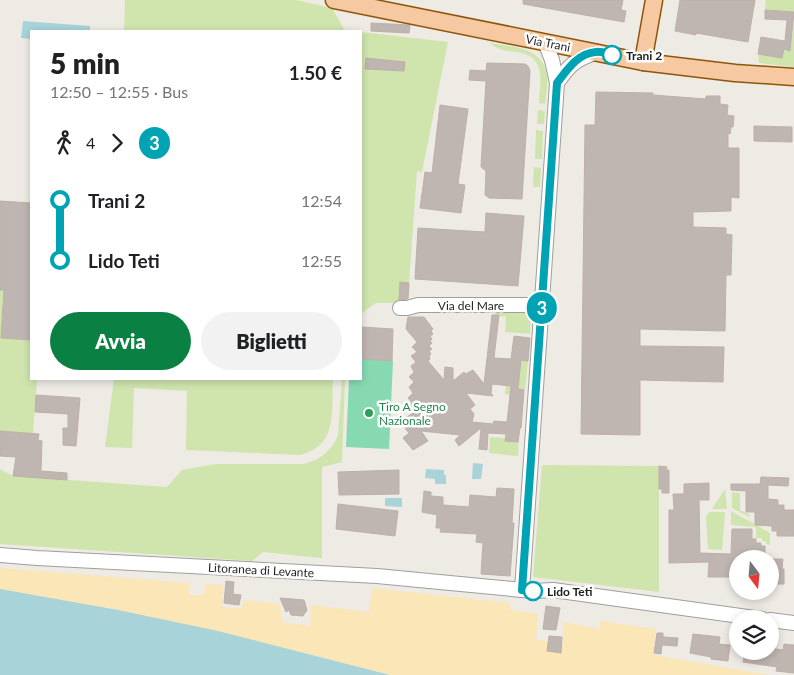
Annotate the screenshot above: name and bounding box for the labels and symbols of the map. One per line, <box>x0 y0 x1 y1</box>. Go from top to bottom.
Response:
street label: Via Trani <box>524 31 572 55</box>
marker: Trani 2 <box>602 45 622 65</box>
place label: Trani 2 <box>626 48 662 63</box>
line badge: 3 <box>526 292 558 324</box>
street label: Via del Mare <box>438 298 504 313</box>
place label: Tiro A Segno Nazionale <box>379 399 446 428</box>
marker: Tiro A Segno Nazionale <box>363 407 375 419</box>
north arrow <box>729 550 779 600</box>
street label: Litoranea di Levante <box>208 560 314 580</box>
marker: Lido Teti <box>523 581 543 601</box>
place label: Lido Teti <box>547 584 593 599</box>

